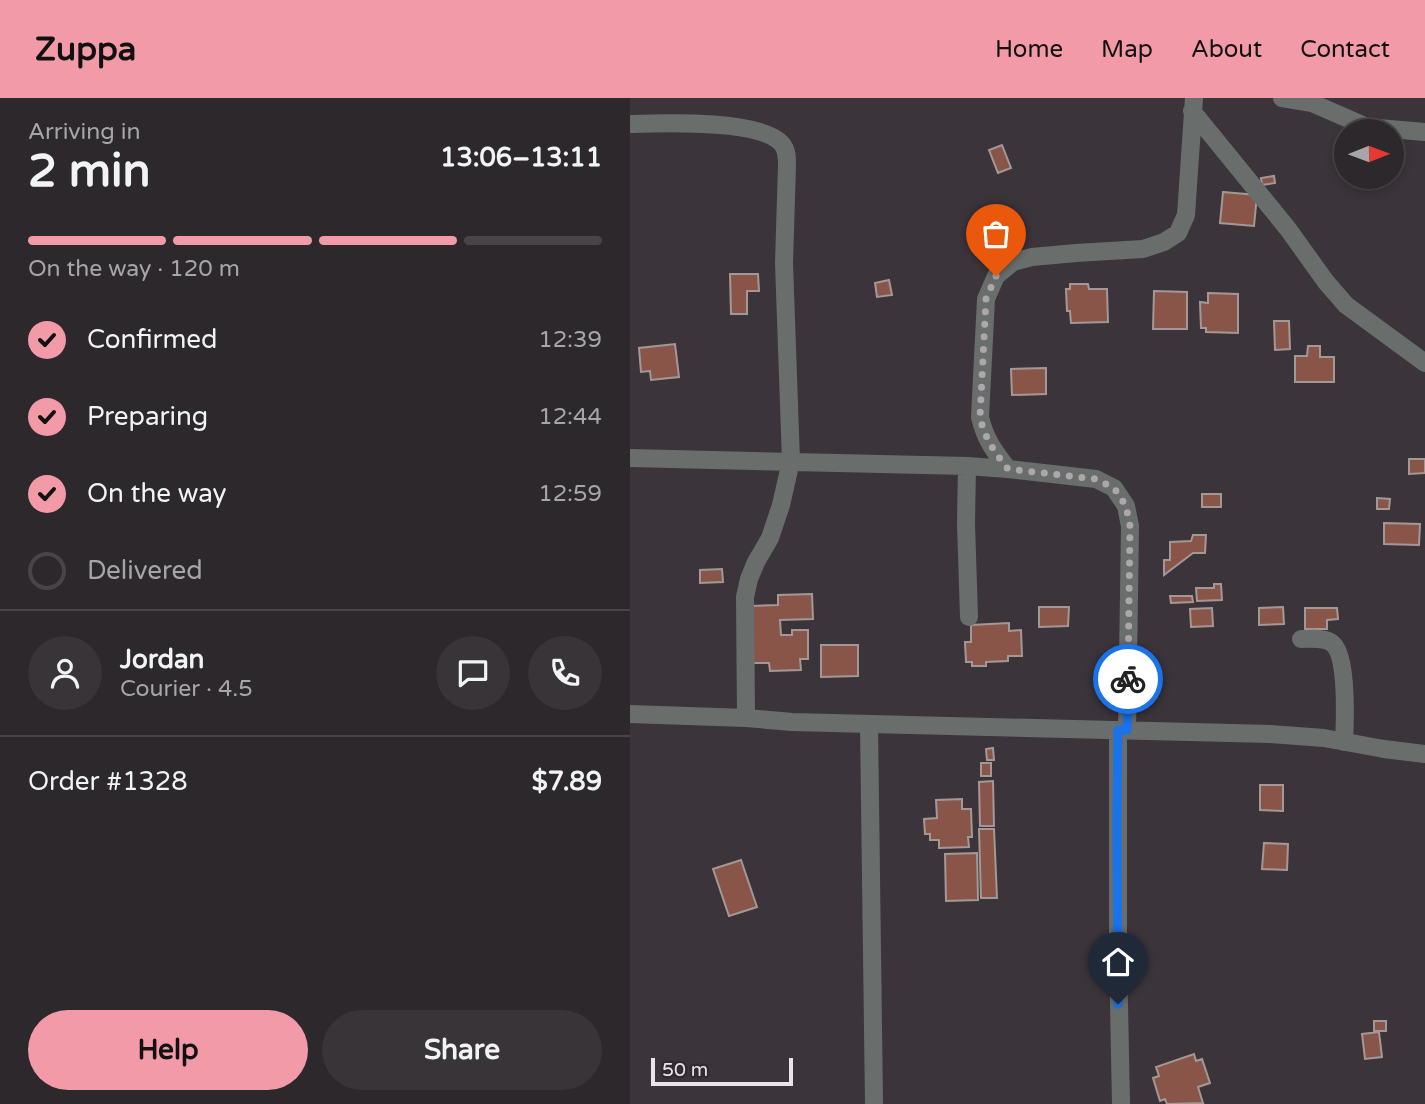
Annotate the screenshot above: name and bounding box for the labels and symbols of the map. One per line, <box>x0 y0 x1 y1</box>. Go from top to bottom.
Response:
north arrow <box>1334 119 1404 189</box>
pin <box>966 204 1026 276</box>
courier <box>1093 644 1163 714</box>
pin <box>1088 932 1148 1004</box>
scale bar <box>651 1055 793 1087</box>

